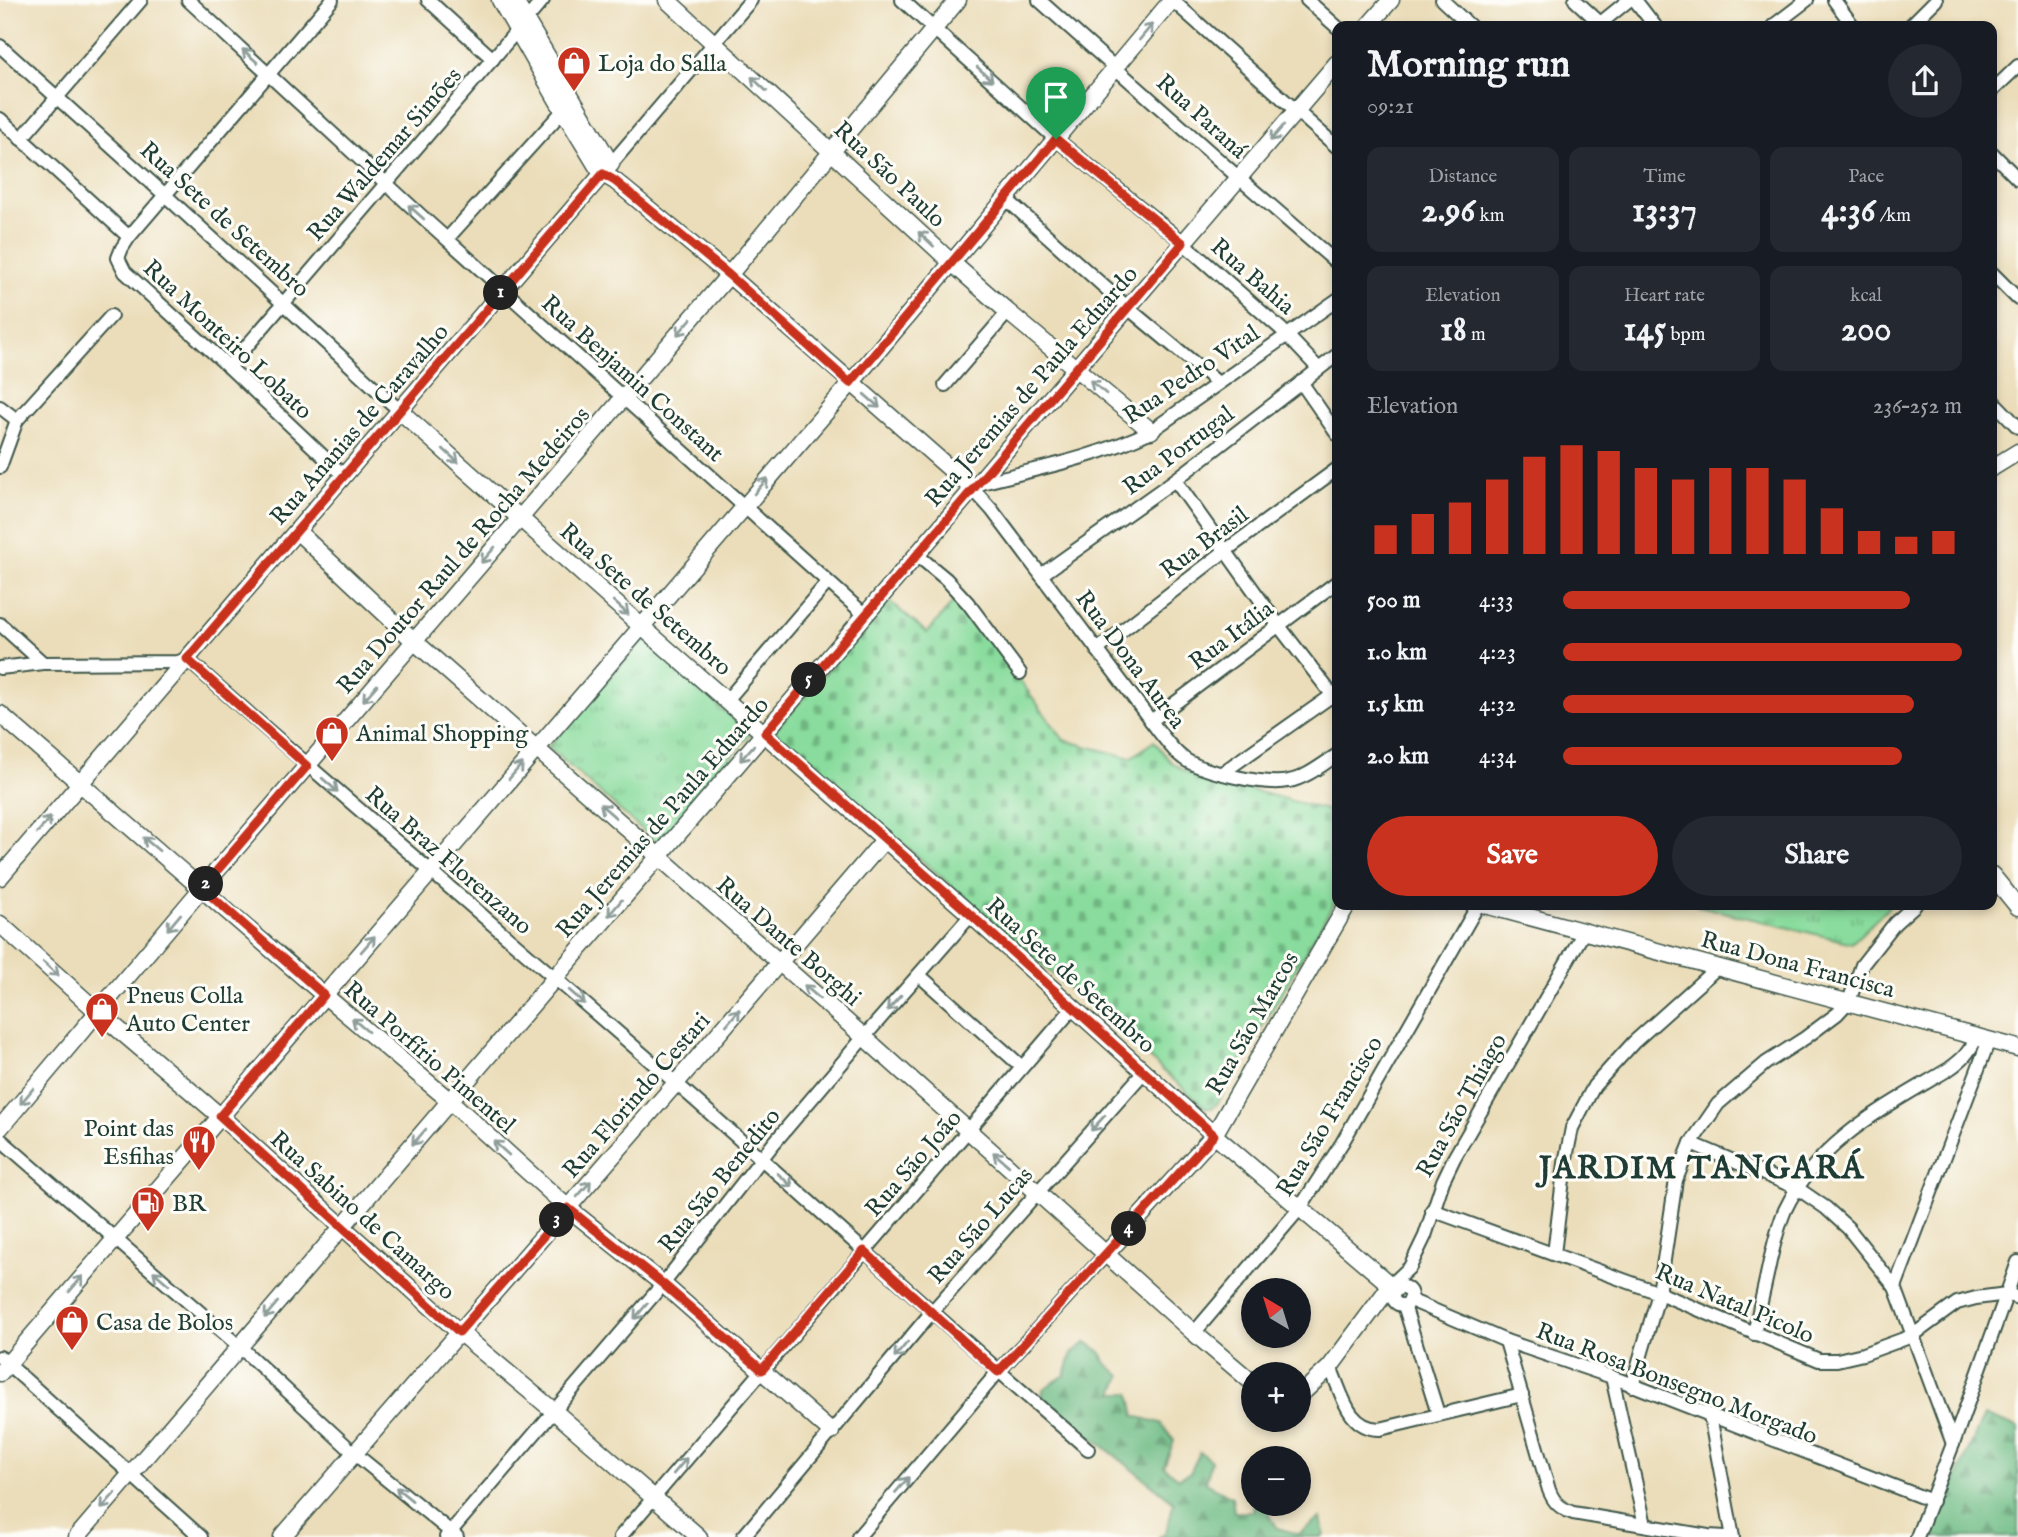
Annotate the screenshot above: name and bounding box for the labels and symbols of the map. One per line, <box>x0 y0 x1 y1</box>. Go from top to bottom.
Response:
one-way arrow <box>1138 23 1153 41</box>
shop icon: Loja do Salla <box>555 44 593 93</box>
one-way arrow <box>241 48 259 64</box>
place label: Loja do Salla <box>598 49 727 80</box>
street label: Rua Waldemar Simões <box>301 62 469 248</box>
one-way arrow <box>975 66 993 82</box>
pin <box>1026 67 1086 139</box>
street label: Rua Paraná <box>1149 68 1254 167</box>
one-way arrow <box>751 76 768 93</box>
street label: Rua São Paulo <box>826 115 952 235</box>
one-way arrow <box>1269 124 1285 142</box>
street label: Rua Sete de Setembro <box>132 135 316 305</box>
one-way arrow <box>407 204 425 220</box>
one-way arrow <box>918 230 935 247</box>
street label: Rua Bahia <box>1203 232 1301 323</box>
street label: Rua Monteiro Lobato <box>135 253 319 427</box>
street label: Rua Jeremias de Paula Eduardo <box>919 260 1145 514</box>
pin: 1 <box>484 276 518 310</box>
street label: Rua Benjamin Constant <box>534 289 730 469</box>
one-way arrow <box>676 317 692 335</box>
street label: Rua Ananias de Caravalho <box>264 318 456 532</box>
street label: Rua Pedro Vital <box>1118 318 1266 432</box>
one-way arrow <box>1090 379 1108 395</box>
one-way arrow <box>863 393 881 409</box>
street label: Rua Portugal <box>1117 399 1241 503</box>
street label: Rua Doutor Raul de Rocha Medeiros <box>331 401 598 701</box>
one-way arrow <box>442 448 459 465</box>
one-way arrow <box>753 477 769 495</box>
street label: Rua Brasil <box>1155 500 1256 586</box>
street label: Rua Sete de Setembro <box>552 517 738 684</box>
one-way arrow <box>480 546 496 564</box>
street label: Rua Dona Aurea <box>1068 584 1192 736</box>
street label: Rua Itália <box>1183 594 1281 678</box>
one-way arrow <box>611 600 629 616</box>
pin: 5 <box>792 662 826 698</box>
one-way arrow <box>362 684 378 702</box>
street label: Rua Jeremias de Paula Eduardo <box>550 691 776 945</box>
shop icon: Animal Shopping <box>313 714 351 763</box>
place label: Animal Shopping <box>355 719 529 750</box>
one-way arrow <box>739 744 755 762</box>
one-way arrow <box>508 763 524 781</box>
one-way arrow <box>321 777 339 793</box>
street label: Rua Braz Florenzano <box>358 780 538 942</box>
one-way arrow <box>599 803 617 819</box>
one-way arrow <box>36 816 52 834</box>
one-way arrow <box>142 837 160 853</box>
pin: 2 <box>188 866 224 902</box>
street label: Rua Dante Borghi <box>709 870 867 1014</box>
street label: Rua Sete de Setembro <box>978 891 1162 1061</box>
one-way arrow <box>607 899 623 917</box>
one-way arrow <box>166 912 182 930</box>
street label: Rua Dona Francisca <box>1697 925 1899 1006</box>
one-way arrow <box>360 935 376 953</box>
street label: Rua São Marcos <box>1200 947 1307 1101</box>
one-way arrow <box>42 961 60 977</box>
street label: Rua Porfírio Pimentel <box>337 975 522 1142</box>
place label: Pneus Colla Auto Center <box>125 981 250 1040</box>
one-way arrow <box>803 984 821 1000</box>
one-way arrow <box>568 989 586 1005</box>
shop icon: Pneus Colla Auto Center <box>83 990 121 1039</box>
one-way arrow <box>886 994 902 1012</box>
street label: Rua Florindo Cestari <box>556 1006 718 1185</box>
one-way arrow <box>725 1008 741 1026</box>
one-way arrow <box>351 1018 369 1034</box>
street label: Rua São Thiago <box>1410 1028 1515 1183</box>
street label: Rua São Francisco <box>1270 1031 1391 1203</box>
one-way arrow <box>19 1086 35 1104</box>
street label: Rua São Benedito <box>652 1102 788 1260</box>
street label: Rua São João <box>859 1104 969 1224</box>
place label: Point das Esfihas <box>84 1114 174 1173</box>
one-way arrow <box>1090 1114 1107 1131</box>
restaurant icon: Point das Esfihas <box>180 1123 218 1172</box>
street label: Rua Sabino de Camargo <box>263 1125 461 1308</box>
one-way arrow <box>411 1127 427 1145</box>
one-way arrow <box>492 1140 510 1156</box>
district label: JARDIM TANGARÁ <box>1535 1147 1865 1190</box>
one-way arrow <box>992 1151 1010 1167</box>
street label: Rua São Lucas <box>922 1161 1041 1291</box>
one-way arrow <box>776 1171 793 1188</box>
one-way arrow <box>576 1180 592 1198</box>
fuel station icon: BR <box>129 1184 167 1233</box>
place label: BR <box>172 1189 207 1220</box>
pin: 3 <box>540 1202 574 1238</box>
pin: 4 <box>1112 1212 1146 1246</box>
street label: Rua Natal Picolo <box>1650 1257 1819 1352</box>
one-way arrow <box>152 1270 170 1286</box>
one-way arrow <box>68 1275 84 1293</box>
north arrow <box>1241 1278 1311 1348</box>
one-way arrow <box>263 1300 279 1318</box>
one-way arrow <box>633 1301 648 1319</box>
shop icon: Casa de Bolos <box>53 1303 91 1352</box>
place label: Casa de Bolos <box>96 1308 233 1339</box>
street label: Rua Rosa Bonsegno Morgado <box>1531 1316 1822 1453</box>
one-way arrow <box>893 1340 908 1358</box>
one-way arrow <box>672 1458 688 1476</box>
one-way arrow <box>894 1476 910 1494</box>
one-way arrow <box>396 1486 414 1502</box>
one-way arrow <box>100 1492 116 1510</box>

